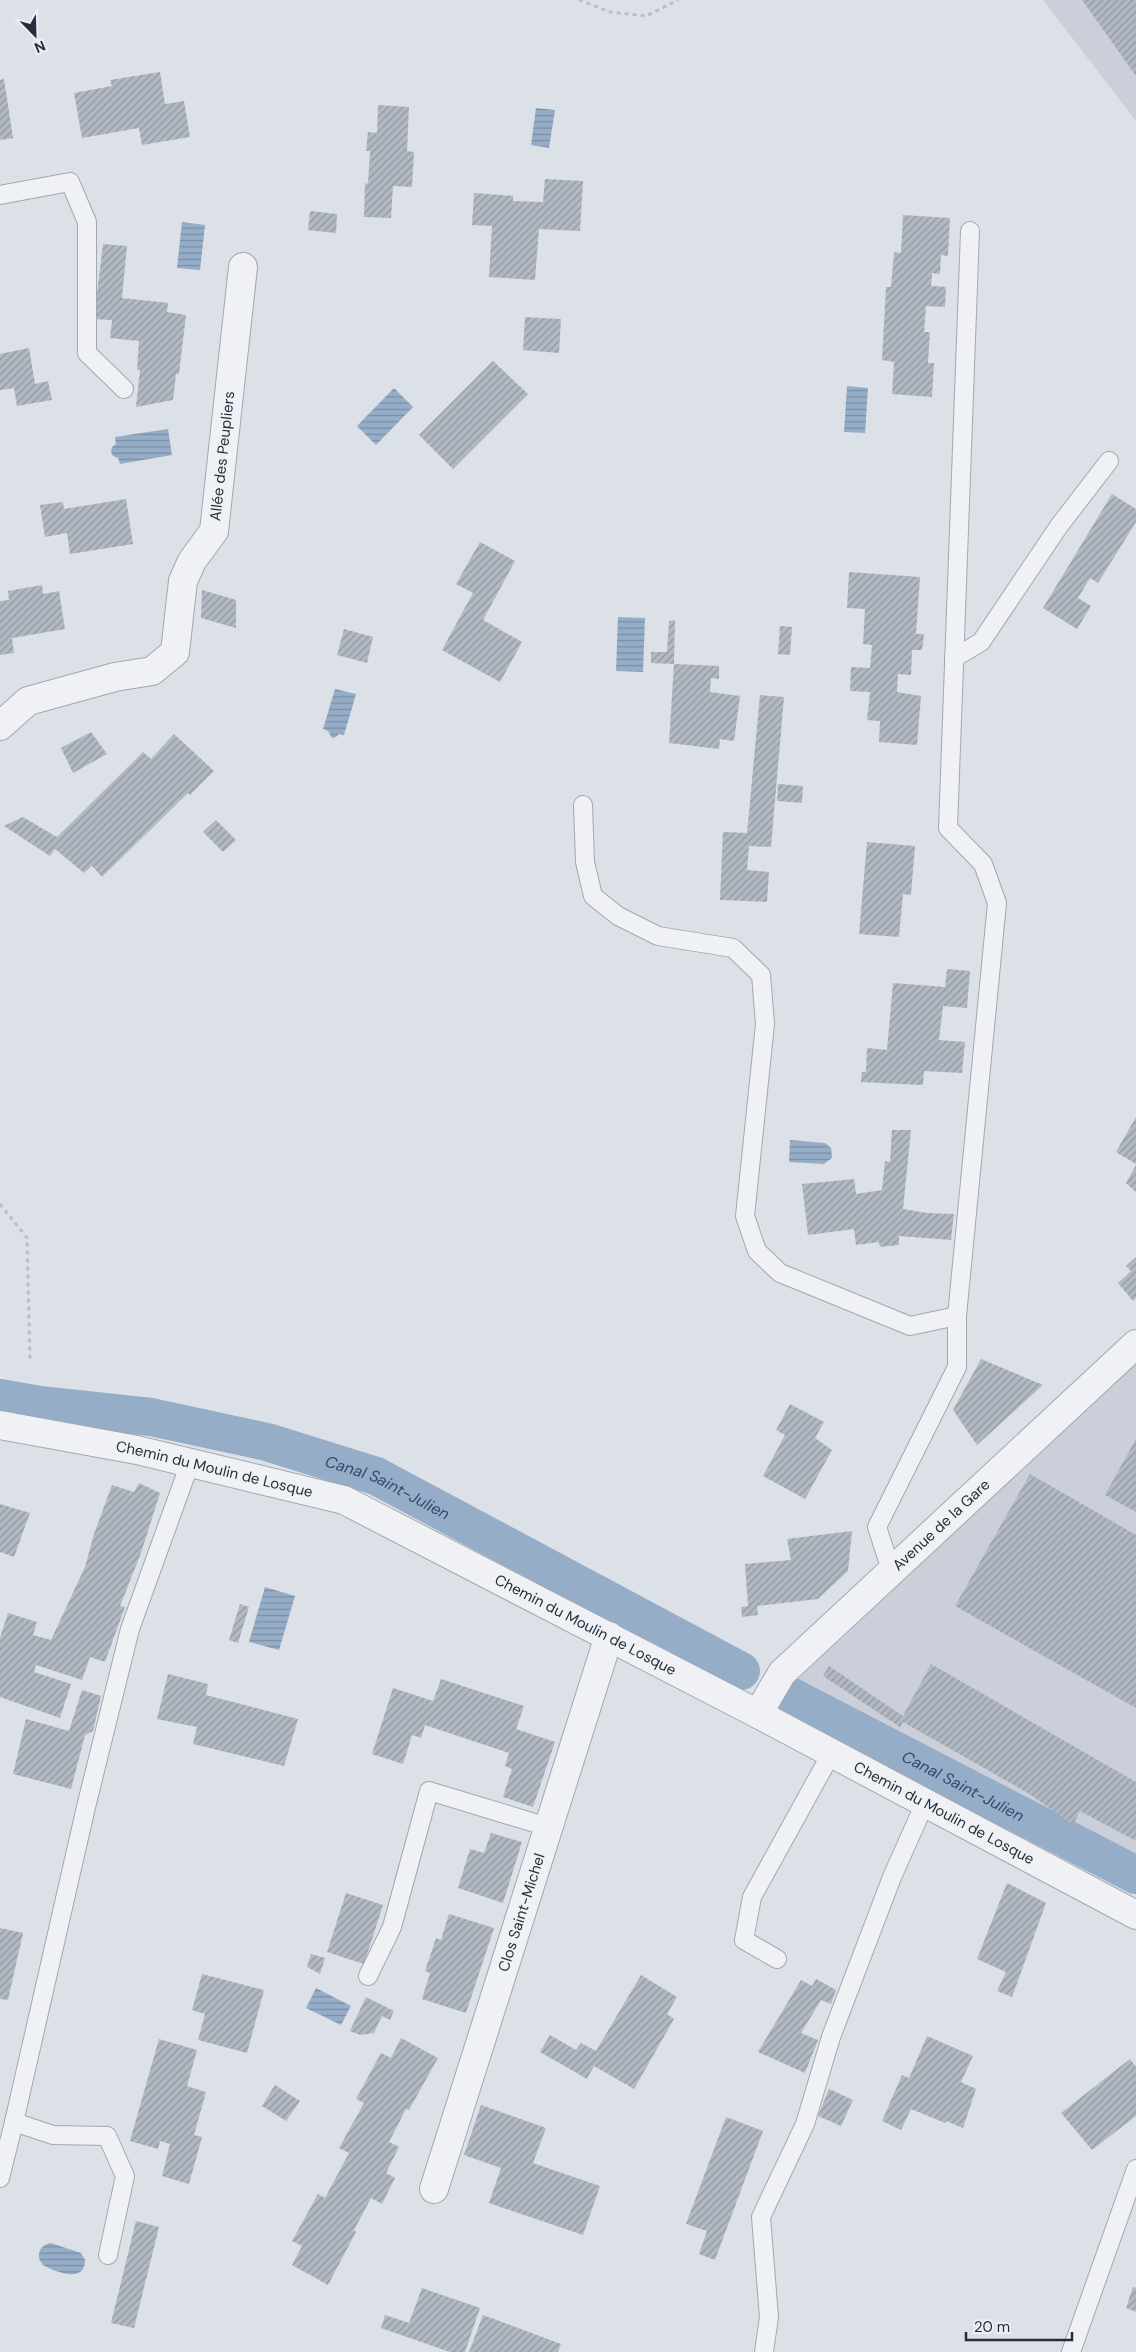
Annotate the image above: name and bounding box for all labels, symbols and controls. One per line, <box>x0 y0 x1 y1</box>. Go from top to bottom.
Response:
north arrow <box>10 10 60 60</box>
text: N <box>32 37 48 57</box>
street label: Allée des Peupliers <box>205 390 239 522</box>
street label: Chemin du Moulin de Losque <box>114 1436 315 1502</box>
water label: Canal Saint-Julien <box>323 1451 453 1525</box>
street label: Avenue de la Gare <box>888 1475 994 1575</box>
street label: Chemin du Moulin de Losque <box>491 1570 680 1680</box>
water label: Canal Saint-Julien <box>898 1746 1028 1826</box>
street label: Chemin du Moulin de Losque <box>850 1757 1038 1869</box>
street label: Clos Saint-Michel <box>493 1851 550 1974</box>
scale bar <box>966 2310 1072 2342</box>
text: 20 m <box>974 2317 1010 2337</box>

